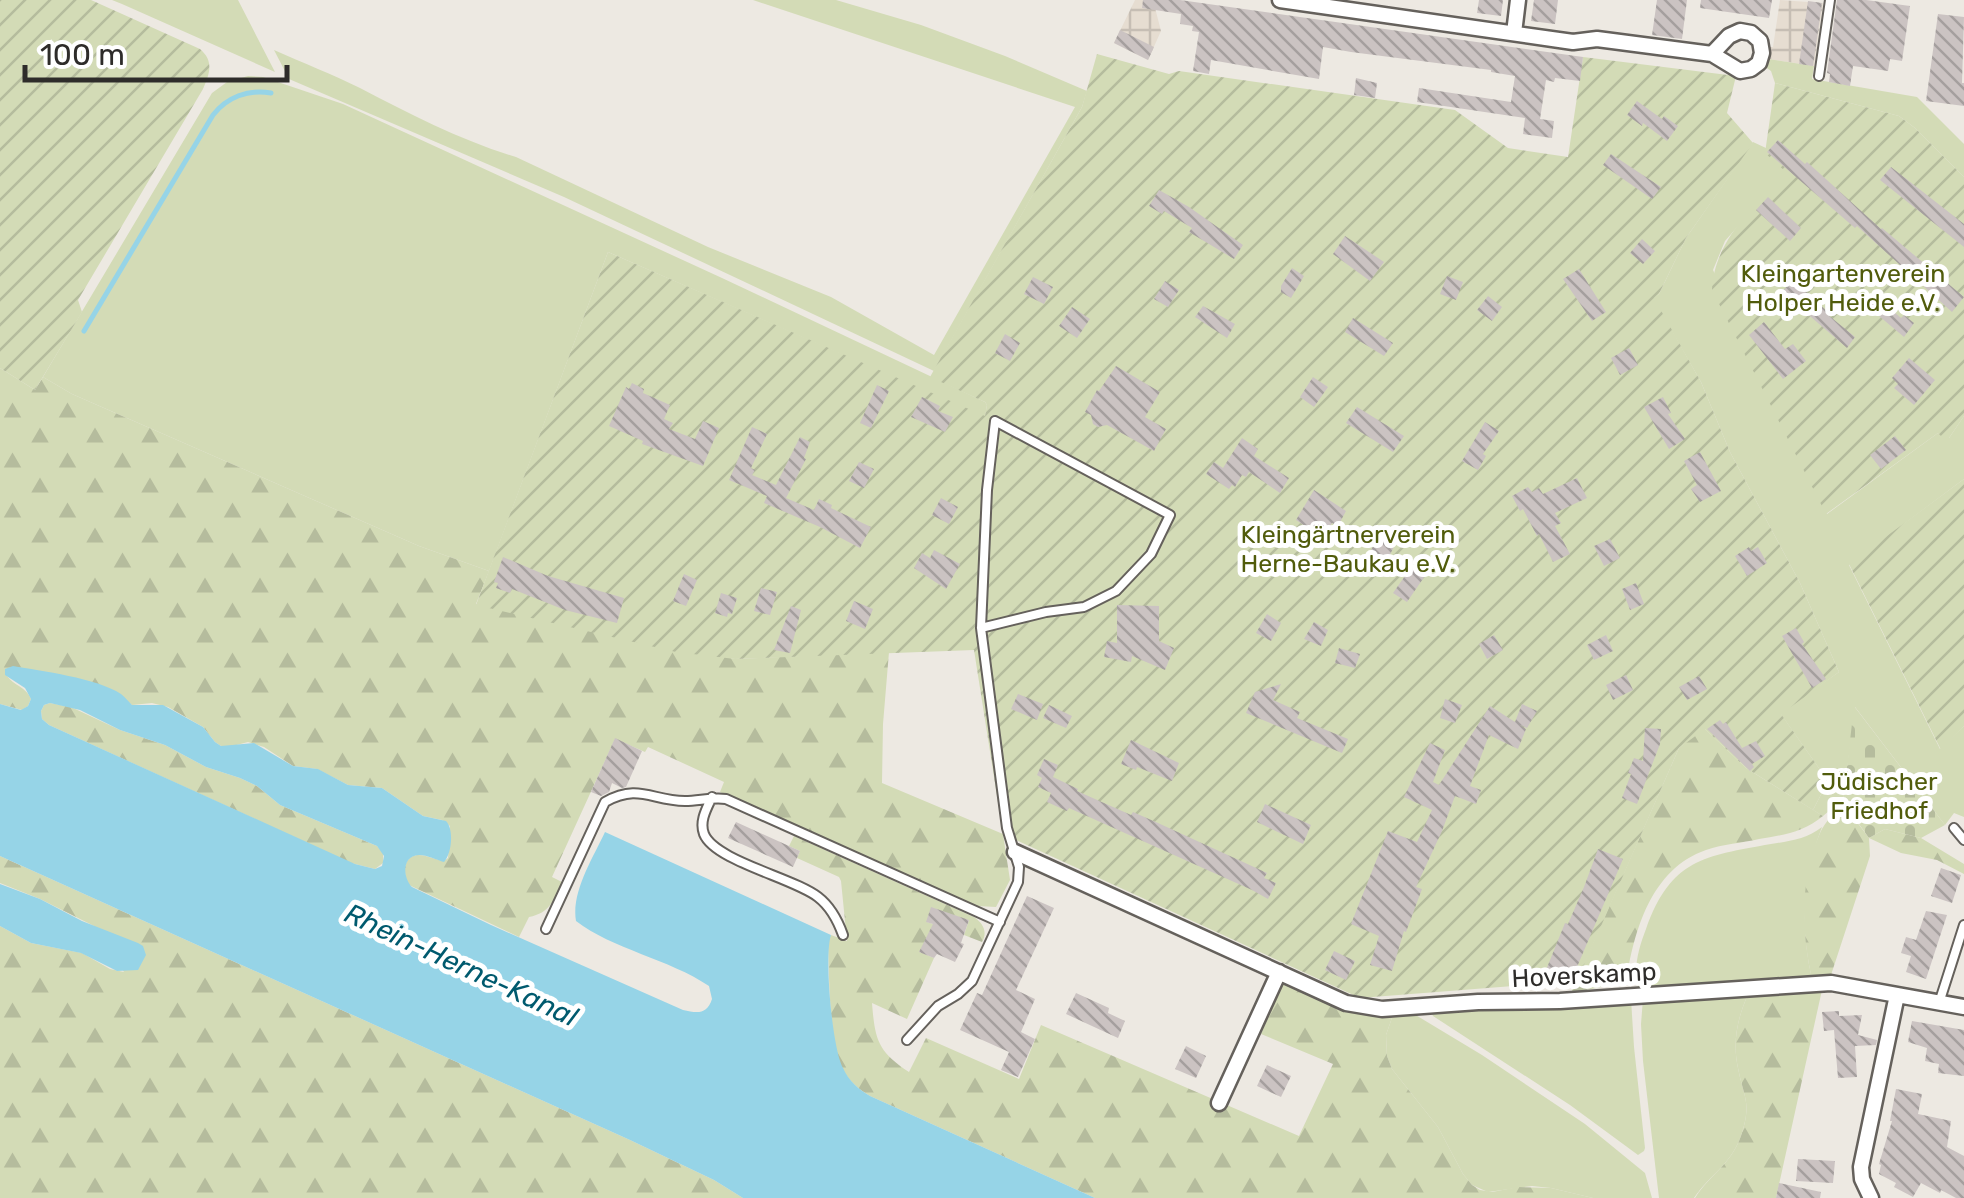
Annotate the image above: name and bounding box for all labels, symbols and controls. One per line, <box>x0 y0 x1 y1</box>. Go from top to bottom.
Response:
scale bar <box>25 20 288 82</box>
text: 100 m <box>40 37 125 73</box>
park label: Kleingartenverein Holper Heide e.V. <box>1741 259 1945 317</box>
park label: Kleingärtnerverein Herne-Baukau e.V. <box>1240 520 1456 578</box>
park label: Jüdischer Friedhof <box>1821 767 1938 825</box>
water label: Rhein-Herne-Kanal <box>339 896 584 1034</box>
street label: Hoverskamp <box>1511 957 1657 993</box>

